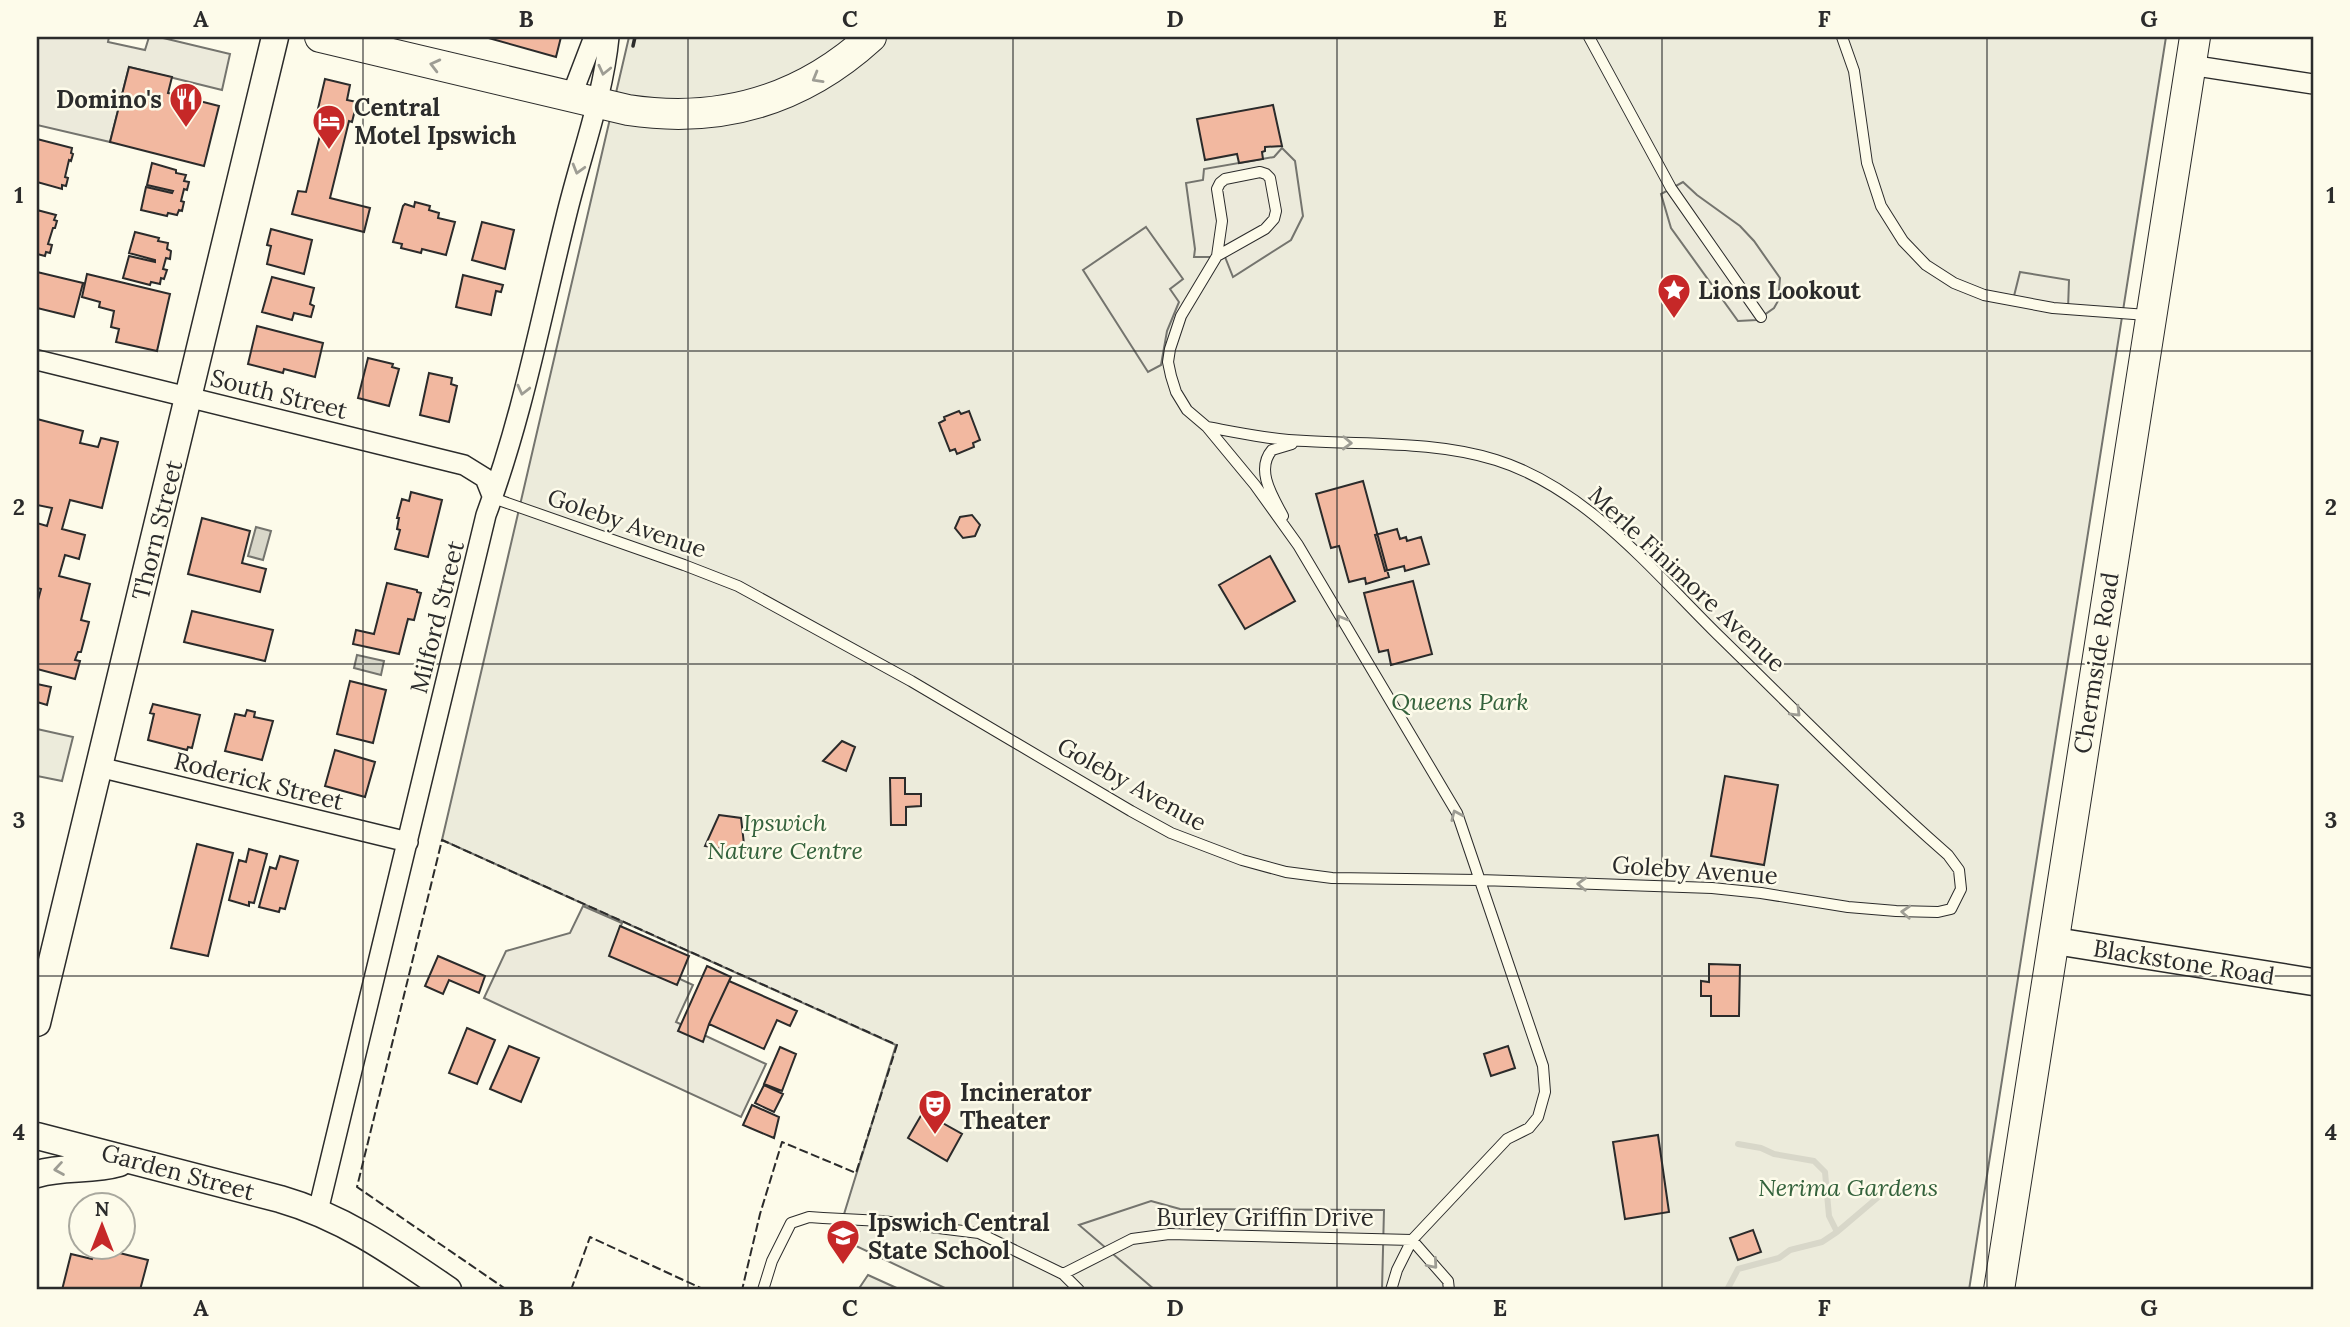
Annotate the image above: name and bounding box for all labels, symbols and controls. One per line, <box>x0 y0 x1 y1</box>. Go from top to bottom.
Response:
text: A <box>193 4 209 33</box>
text: B <box>518 4 534 33</box>
text: C <box>842 4 858 33</box>
text: D <box>1166 4 1184 33</box>
text: E <box>1493 4 1507 33</box>
text: F <box>1817 4 1831 33</box>
text: G <box>2140 4 2158 33</box>
one-way arrow <box>429 59 441 73</box>
one-way arrow <box>598 64 613 76</box>
one-way arrow <box>811 69 824 82</box>
restaurant icon: Domino's <box>167 80 205 129</box>
place label: Domino's <box>56 84 162 115</box>
place label: Central Motel Ipswich <box>354 92 517 151</box>
hotel icon: Central Motel Ipswich <box>310 102 348 151</box>
one-way arrow <box>572 163 587 175</box>
text: 1 <box>14 180 24 209</box>
text: 1 <box>2326 180 2336 209</box>
place icon: Lions Lookout <box>1655 271 1693 320</box>
place label: Lions Lookout <box>1698 275 1862 306</box>
street label: South Street <box>207 362 351 426</box>
one-way arrow <box>517 383 531 395</box>
one-way arrow <box>1342 435 1353 450</box>
street label: Thorn Street <box>125 456 190 603</box>
street label: Merle Finimore Avenue <box>1582 479 1792 679</box>
street label: Goleby Avenue <box>543 481 711 565</box>
text: 2 <box>13 492 25 521</box>
text: 2 <box>2325 492 2337 521</box>
street label: Milford Street <box>403 537 471 697</box>
street label: Chermside Road <box>2066 570 2126 756</box>
one-way arrow <box>1336 614 1349 627</box>
park label: Queens Park <box>1391 686 1529 717</box>
one-way arrow <box>1788 704 1801 717</box>
street label: Goleby Avenue <box>1052 730 1212 838</box>
street label: Roderick Street <box>171 745 348 817</box>
text: 3 <box>13 805 25 834</box>
text: 3 <box>2325 805 2337 834</box>
park label: Ipswich Nature Centre <box>707 807 863 866</box>
one-way arrow <box>1450 810 1464 823</box>
street label: Goleby Avenue <box>1611 849 1779 891</box>
one-way arrow <box>1576 876 1587 892</box>
one-way arrow <box>1900 904 1911 919</box>
street label: Blackstone Road <box>2091 932 2277 992</box>
place label: Incinerator Theater <box>960 1077 1092 1136</box>
theatre icon: Incinerator Theater <box>916 1087 954 1136</box>
text: 4 <box>13 1117 25 1146</box>
text: 4 <box>2325 1117 2337 1146</box>
street label: Garden Street <box>98 1137 259 1207</box>
one-way arrow <box>53 1161 65 1176</box>
park label: Nerima Gardens <box>1758 1172 1938 1203</box>
north arrow <box>66 1190 136 1260</box>
text: N <box>95 1197 110 1221</box>
street label: Burley Griffin Drive <box>1156 1202 1374 1233</box>
place label: Ipswich Central State School <box>868 1207 1050 1266</box>
school or university icon: Ipswich Central State School <box>824 1217 862 1266</box>
one-way arrow <box>1425 1255 1437 1268</box>
text: A <box>193 1293 209 1322</box>
text: B <box>518 1293 534 1322</box>
text: C <box>842 1293 858 1322</box>
text: D <box>1166 1293 1184 1322</box>
text: E <box>1493 1293 1507 1322</box>
text: F <box>1817 1293 1831 1322</box>
text: G <box>2140 1293 2158 1322</box>

